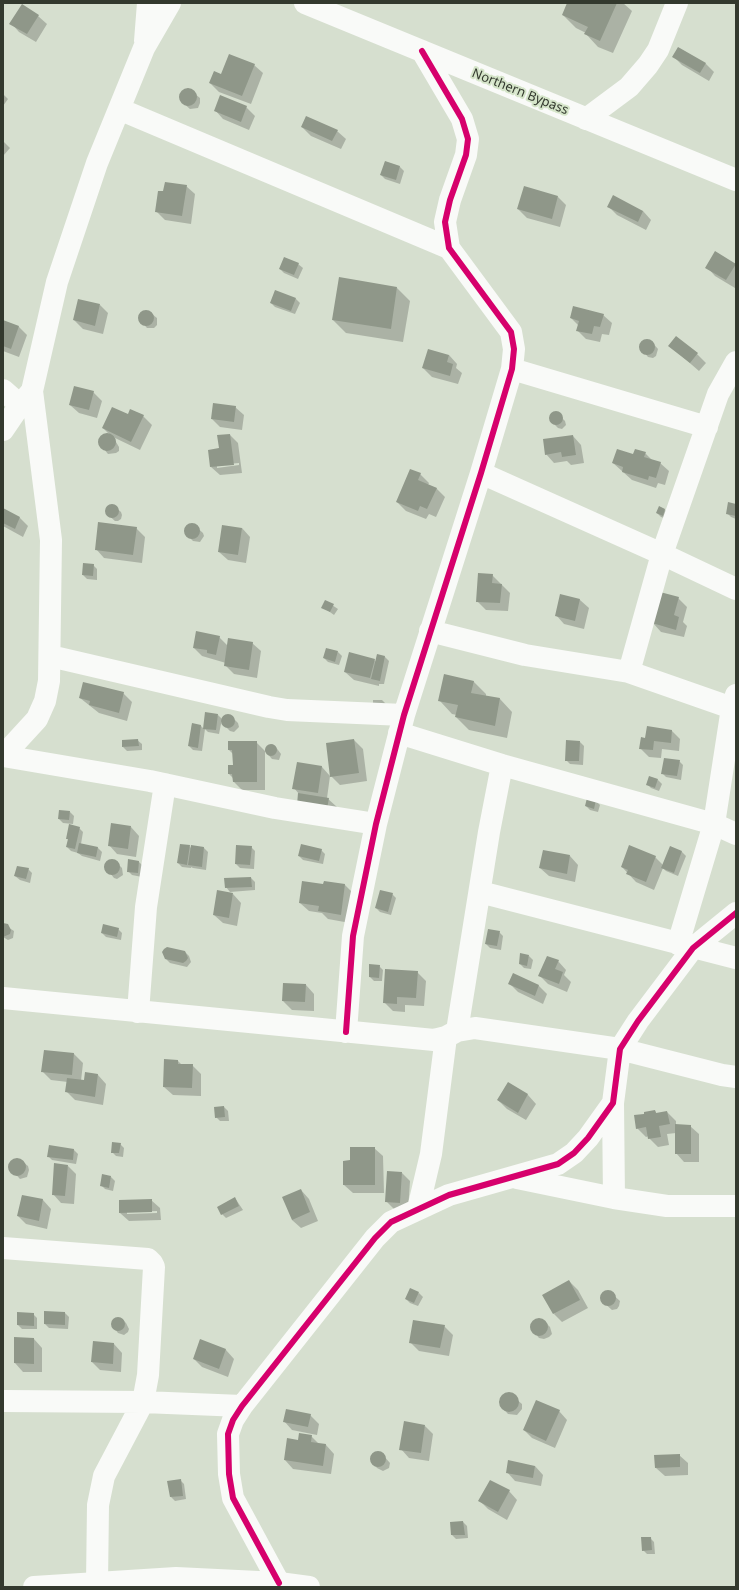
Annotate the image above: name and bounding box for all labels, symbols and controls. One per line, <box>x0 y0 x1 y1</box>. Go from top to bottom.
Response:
street label: Northern Bypass <box>469 66 571 118</box>

